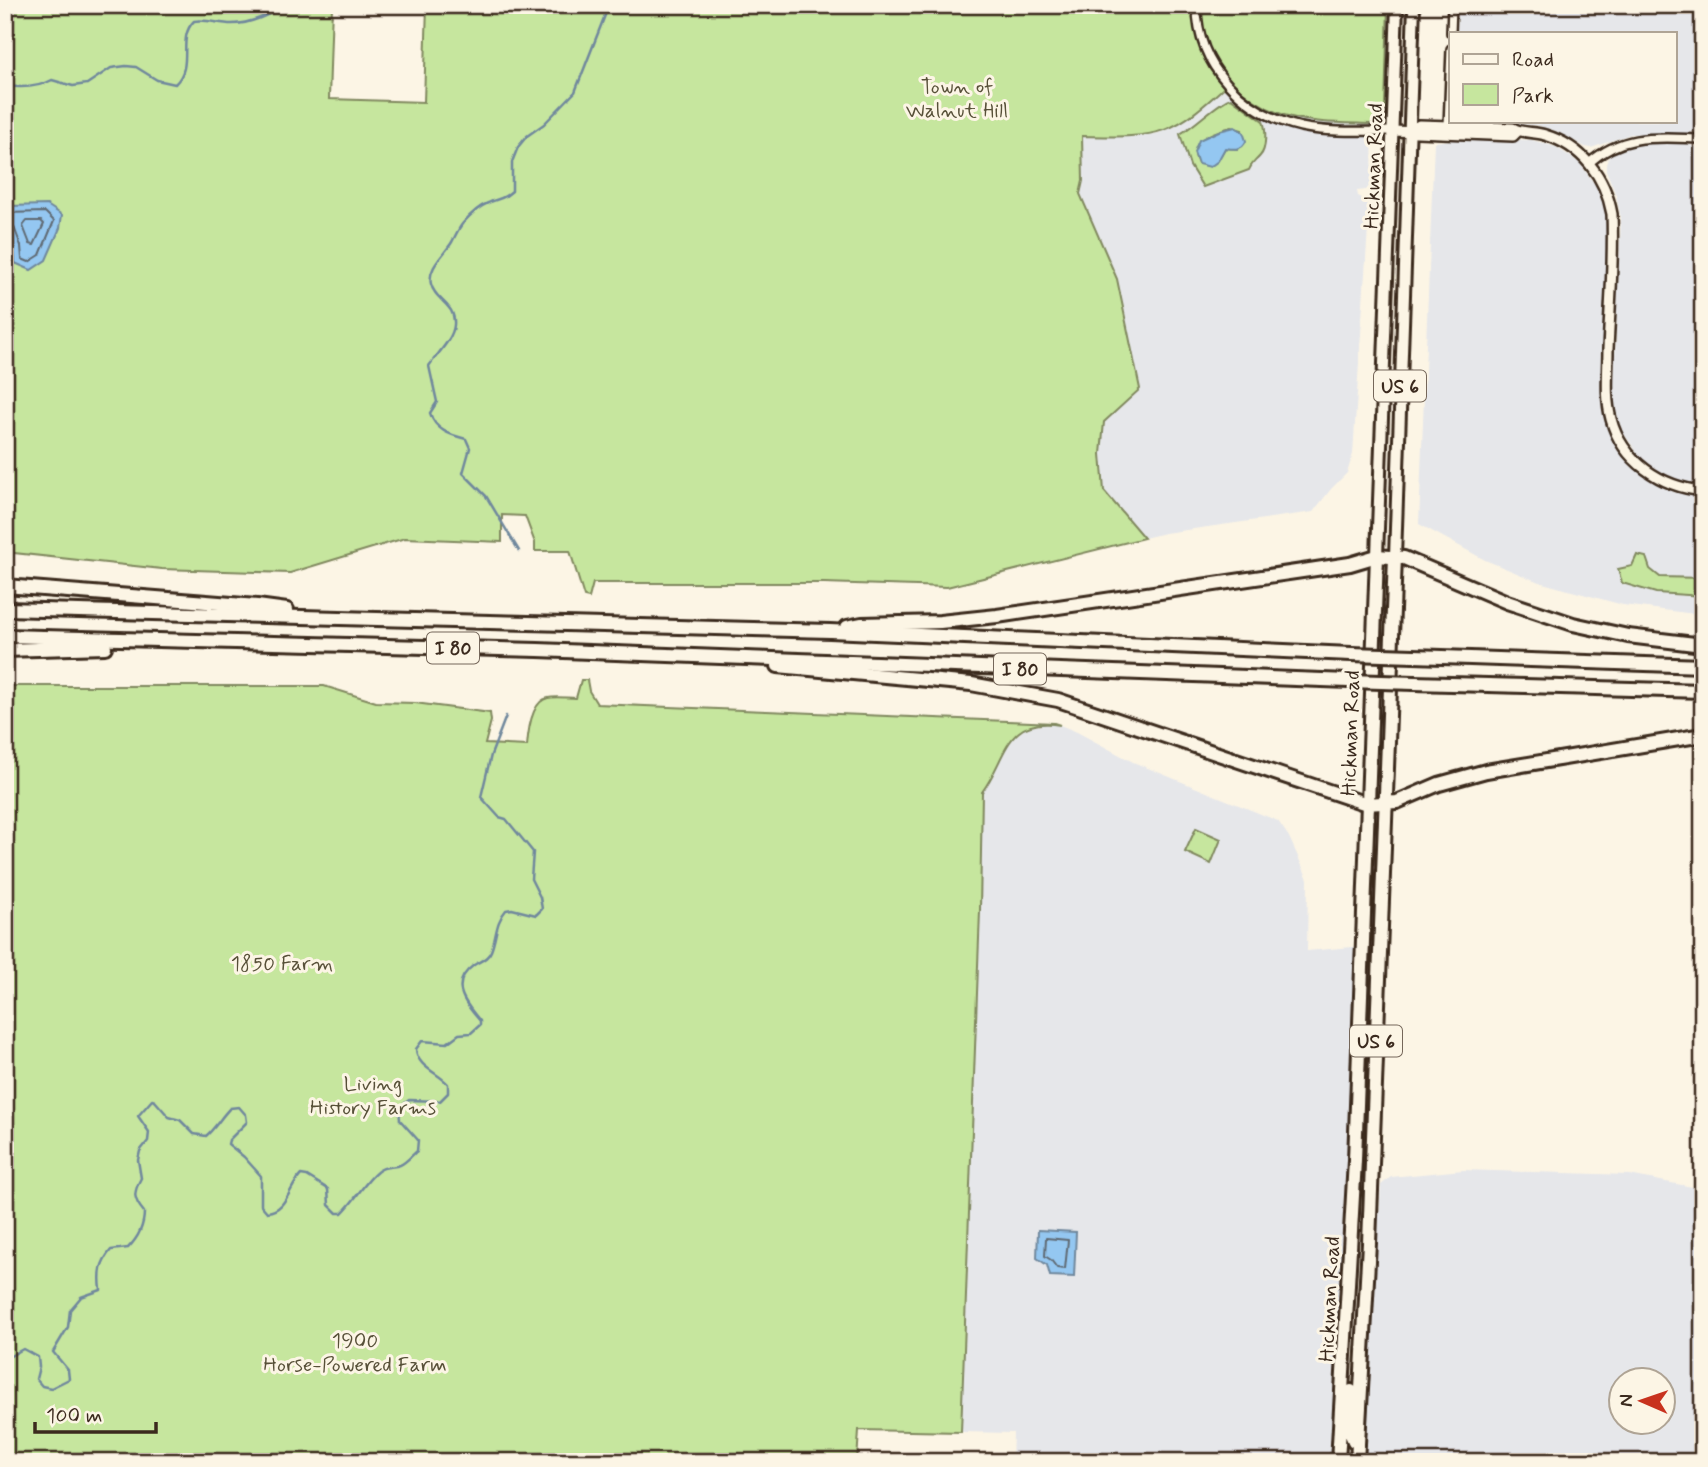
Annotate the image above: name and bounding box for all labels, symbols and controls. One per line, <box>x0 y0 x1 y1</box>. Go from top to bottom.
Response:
legend <box>1449 32 1676 122</box>
text: Road <box>1512 46 1554 74</box>
park label: Town of Walnut Hill <box>906 73 1008 125</box>
text: Park <box>1512 82 1554 110</box>
street label: Hickman Road <box>1358 103 1390 229</box>
road number: US 6 <box>1374 370 1426 402</box>
road number: I 80 <box>427 632 479 664</box>
road number: I 80 <box>994 654 1046 684</box>
street label: Hickman Road <box>1335 670 1367 796</box>
park label: 1850 Farm <box>231 950 333 978</box>
road number: US 6 <box>1350 1026 1402 1056</box>
park label: Living History Farms <box>310 1070 436 1122</box>
street label: Hickman Road <box>1313 1235 1347 1363</box>
park label: 1900 Horse-Powered Farm <box>263 1327 447 1379</box>
north arrow <box>1606 1366 1676 1436</box>
scale bar <box>35 1390 156 1434</box>
text: N <box>1614 1394 1639 1407</box>
text: 100 m <box>46 1402 102 1430</box>

